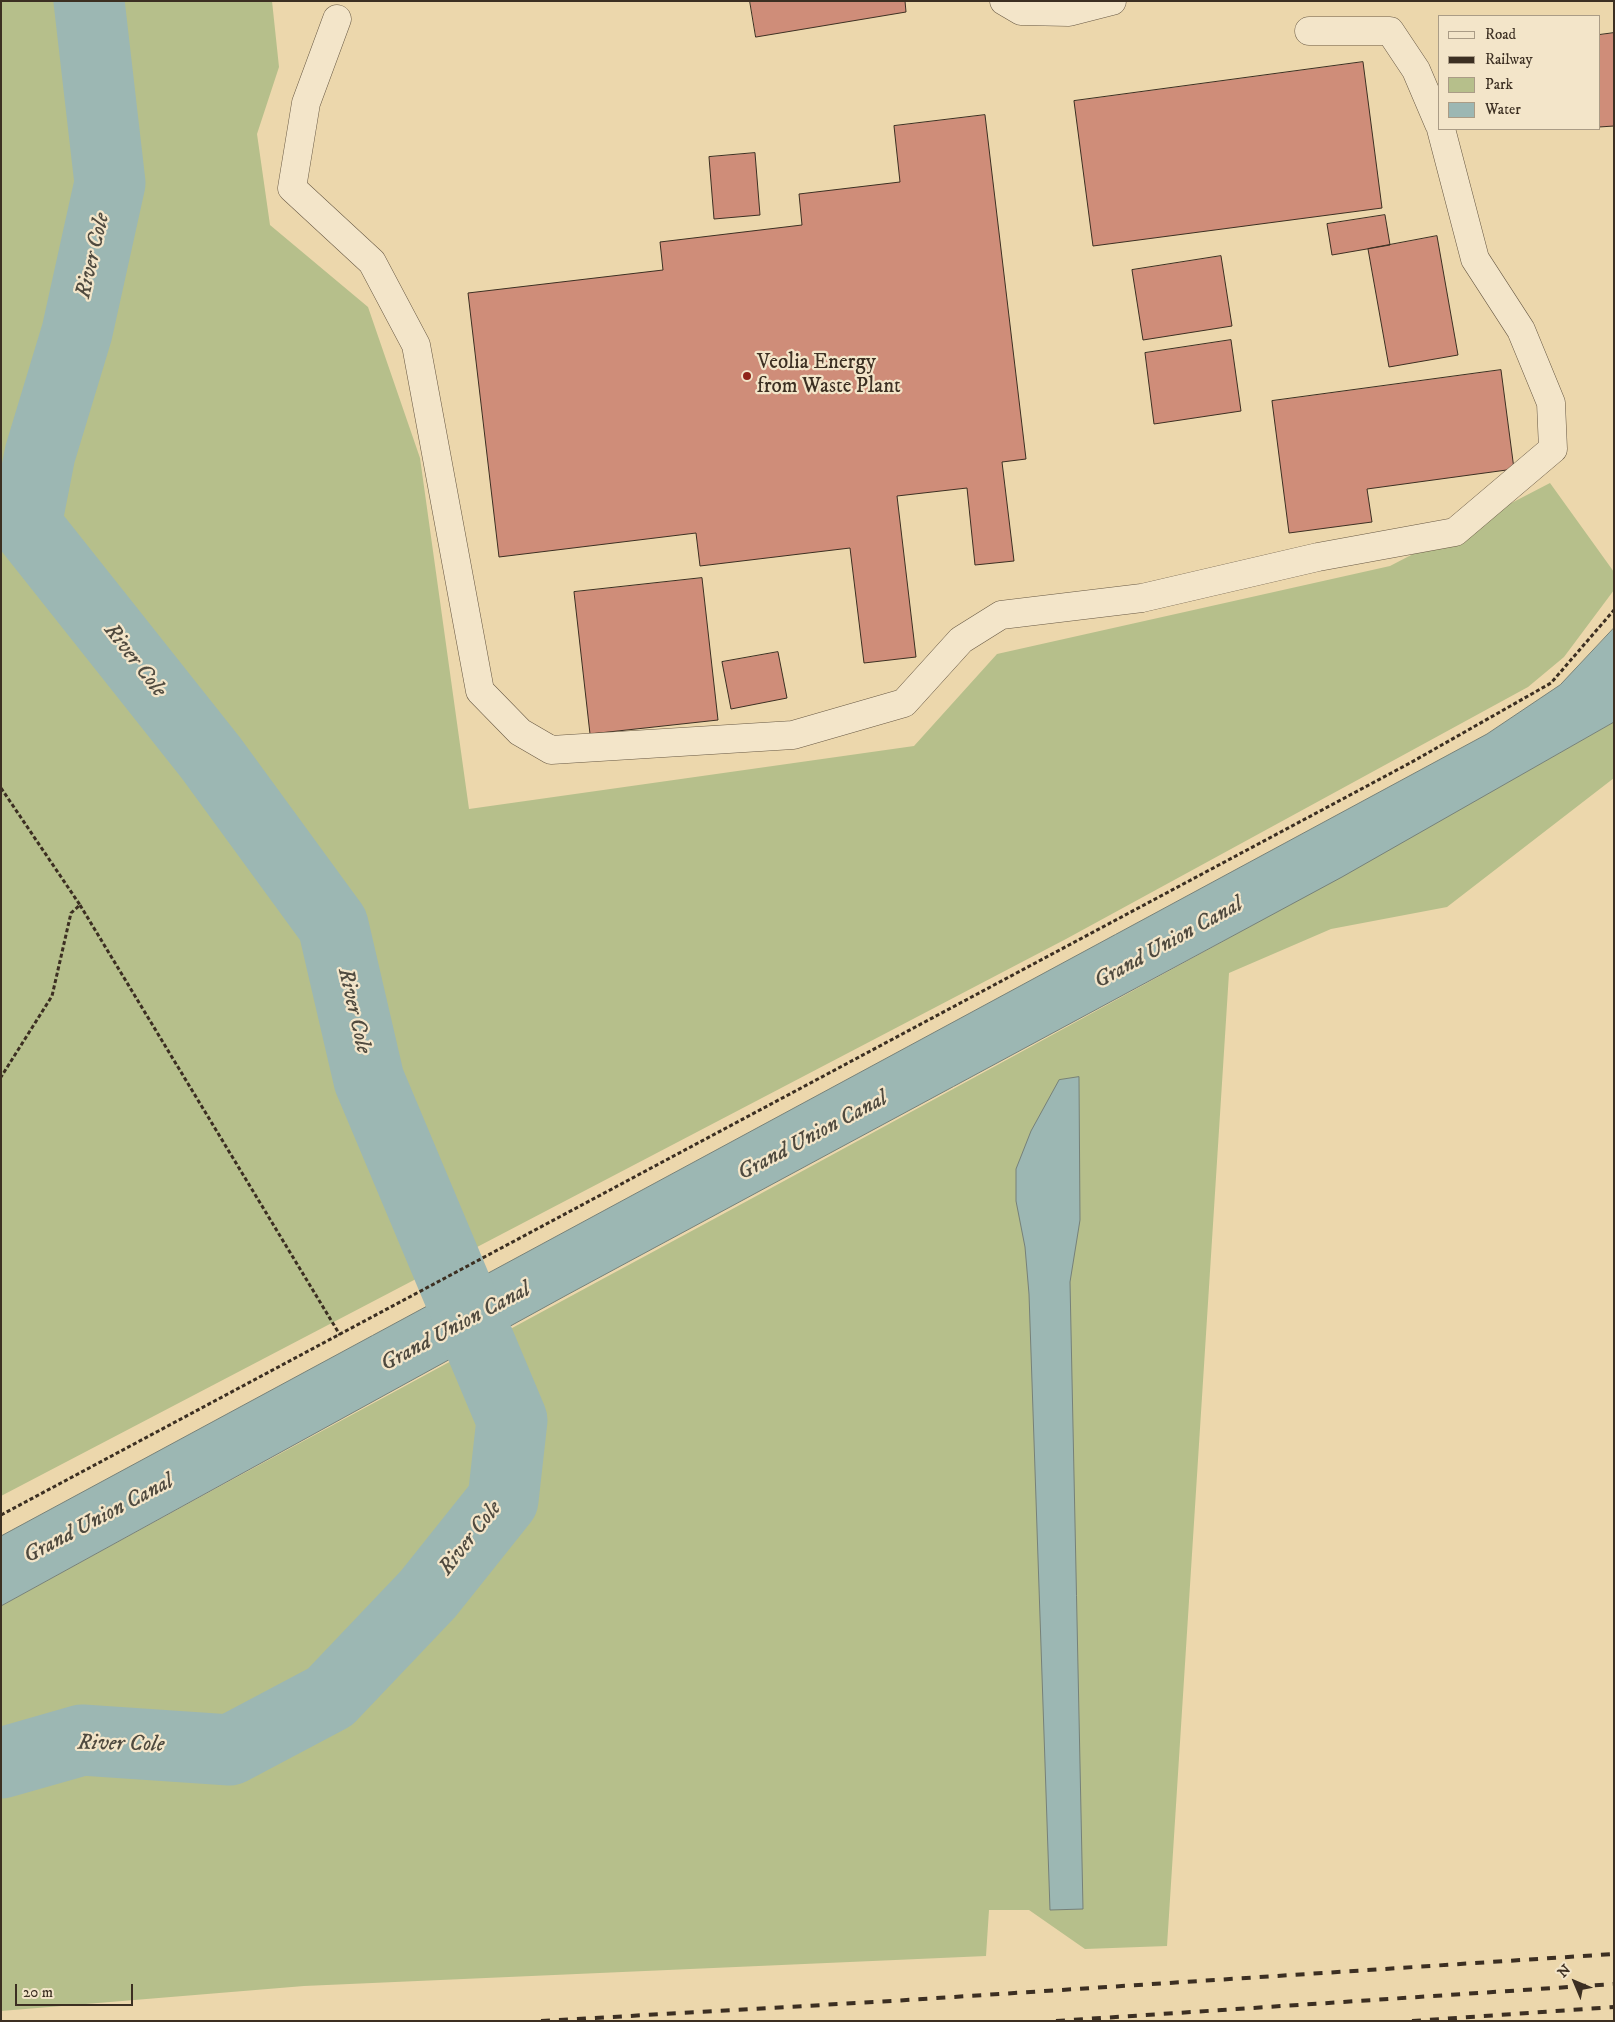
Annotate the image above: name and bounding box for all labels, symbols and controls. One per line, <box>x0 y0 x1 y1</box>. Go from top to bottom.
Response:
legend <box>1438 15 1600 130</box>
text: Road <box>1485 25 1516 44</box>
text: Railway <box>1485 50 1533 69</box>
text: Park <box>1485 75 1513 94</box>
text: Water <box>1485 100 1521 119</box>
water label: River Cole <box>71 211 117 301</box>
place label: Veolia Energy from Waste Plant <box>757 351 901 401</box>
marker: Veolia Energy from Waste Plant <box>741 370 753 382</box>
water label: River Cole <box>97 619 171 703</box>
water label: Grand Union Canal <box>1090 892 1248 996</box>
water label: River Cole <box>330 966 376 1056</box>
water label: Grand Union Canal <box>734 1086 892 1188</box>
water label: Grand Union Canal <box>377 1277 535 1379</box>
water label: Grand Union Canal <box>20 1469 178 1571</box>
water label: River Cole <box>434 1497 508 1581</box>
water label: River Cole <box>77 1731 165 1759</box>
north arrow <box>1550 1957 1600 2007</box>
text: N <box>1554 1961 1575 1982</box>
scale bar <box>18 1974 135 2006</box>
text: 20 m <box>23 1983 53 2002</box>

